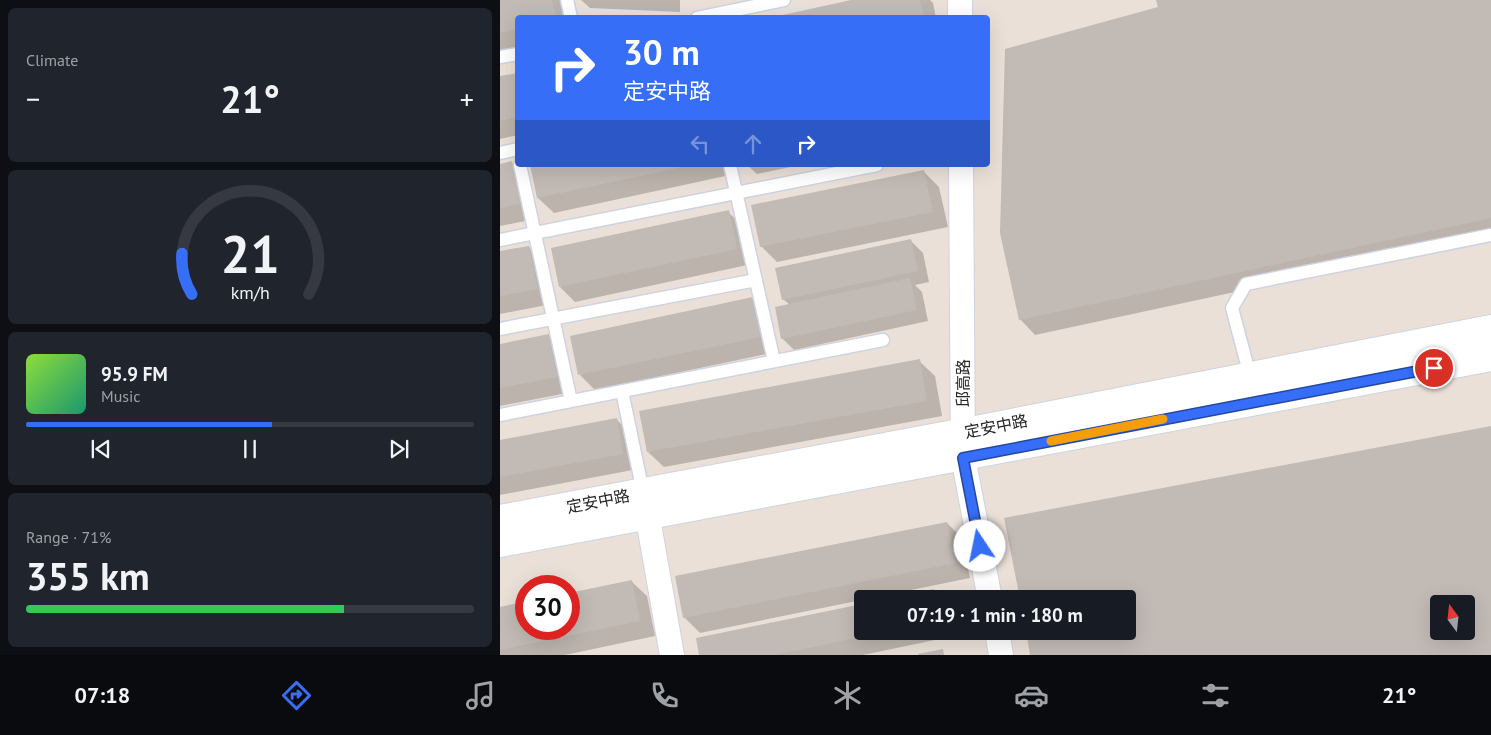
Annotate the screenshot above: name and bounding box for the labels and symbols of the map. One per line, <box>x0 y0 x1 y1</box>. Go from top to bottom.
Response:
pin <box>1413 347 1455 389</box>
street label: 邱高路 <box>953 359 973 407</box>
street label: 定安中路 <box>963 410 1029 442</box>
street label: 定安中路 <box>565 485 631 517</box>
position arrow <box>953 519 1005 571</box>
speed limit sign: 30 <box>515 575 580 640</box>
north arrow <box>1430 595 1475 640</box>

